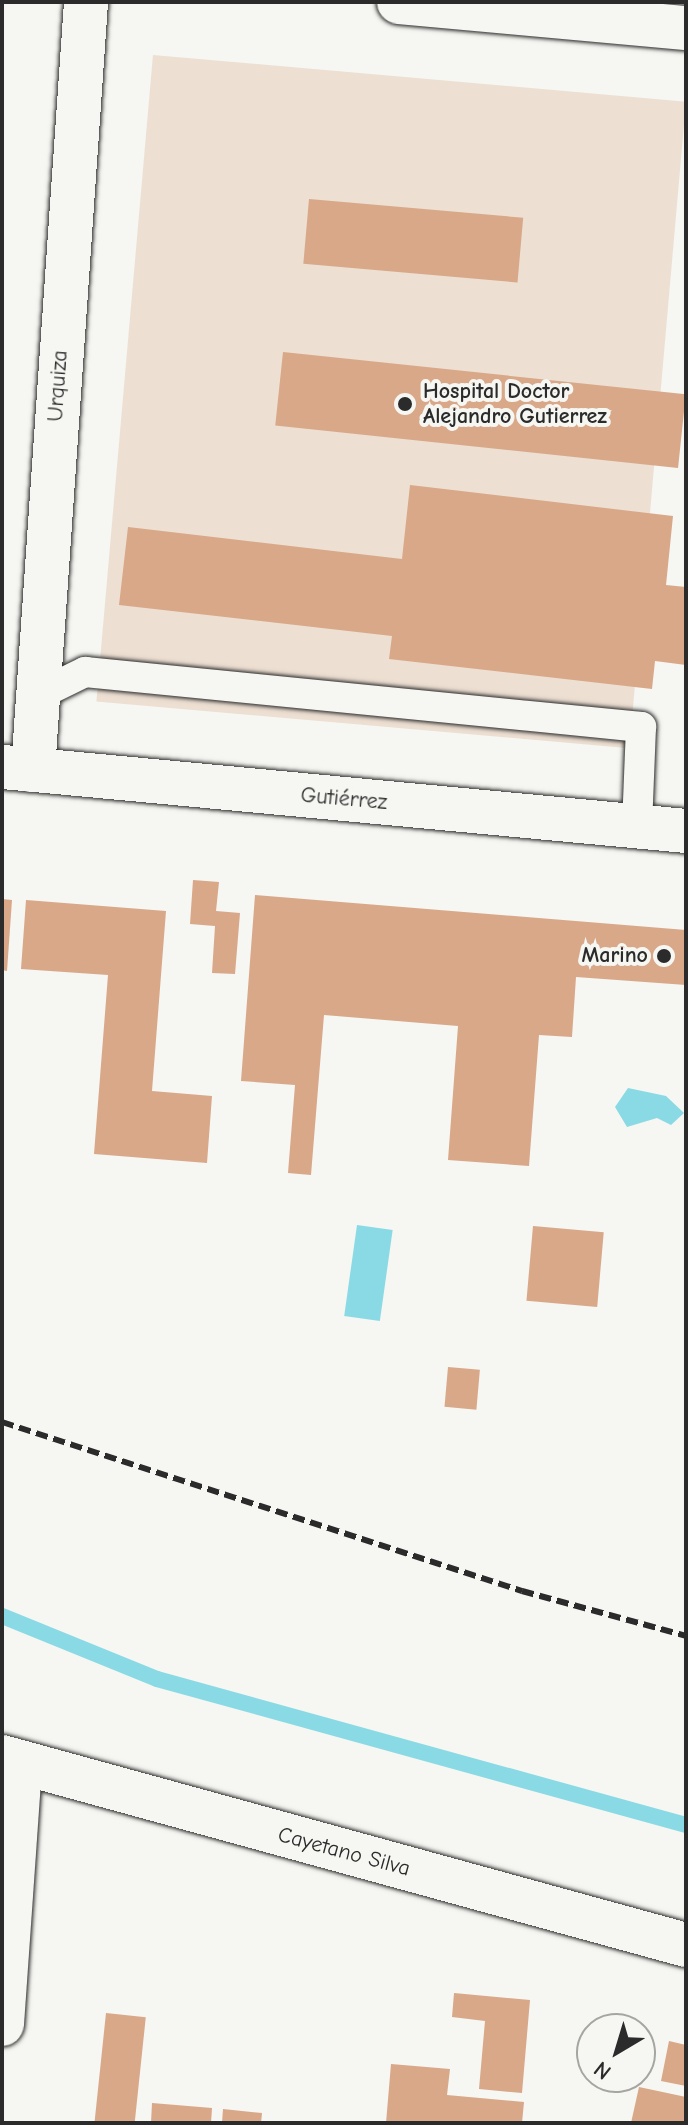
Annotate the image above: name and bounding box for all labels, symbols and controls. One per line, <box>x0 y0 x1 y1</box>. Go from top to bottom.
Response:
street label: Urquiza <box>42 349 74 423</box>
place label: Hospital Doctor Alejandro Gutierrez <box>423 378 607 430</box>
marker: Hospital Doctor Alejandro Gutierrez <box>394 393 416 415</box>
street label: Gutiérrez <box>300 782 388 816</box>
place label: Marino <box>582 943 648 969</box>
marker: Marino <box>655 947 673 965</box>
street label: Cayetano Silva <box>275 1822 413 1882</box>
north arrow <box>576 2013 656 2093</box>
text: N <box>589 2056 616 2085</box>

